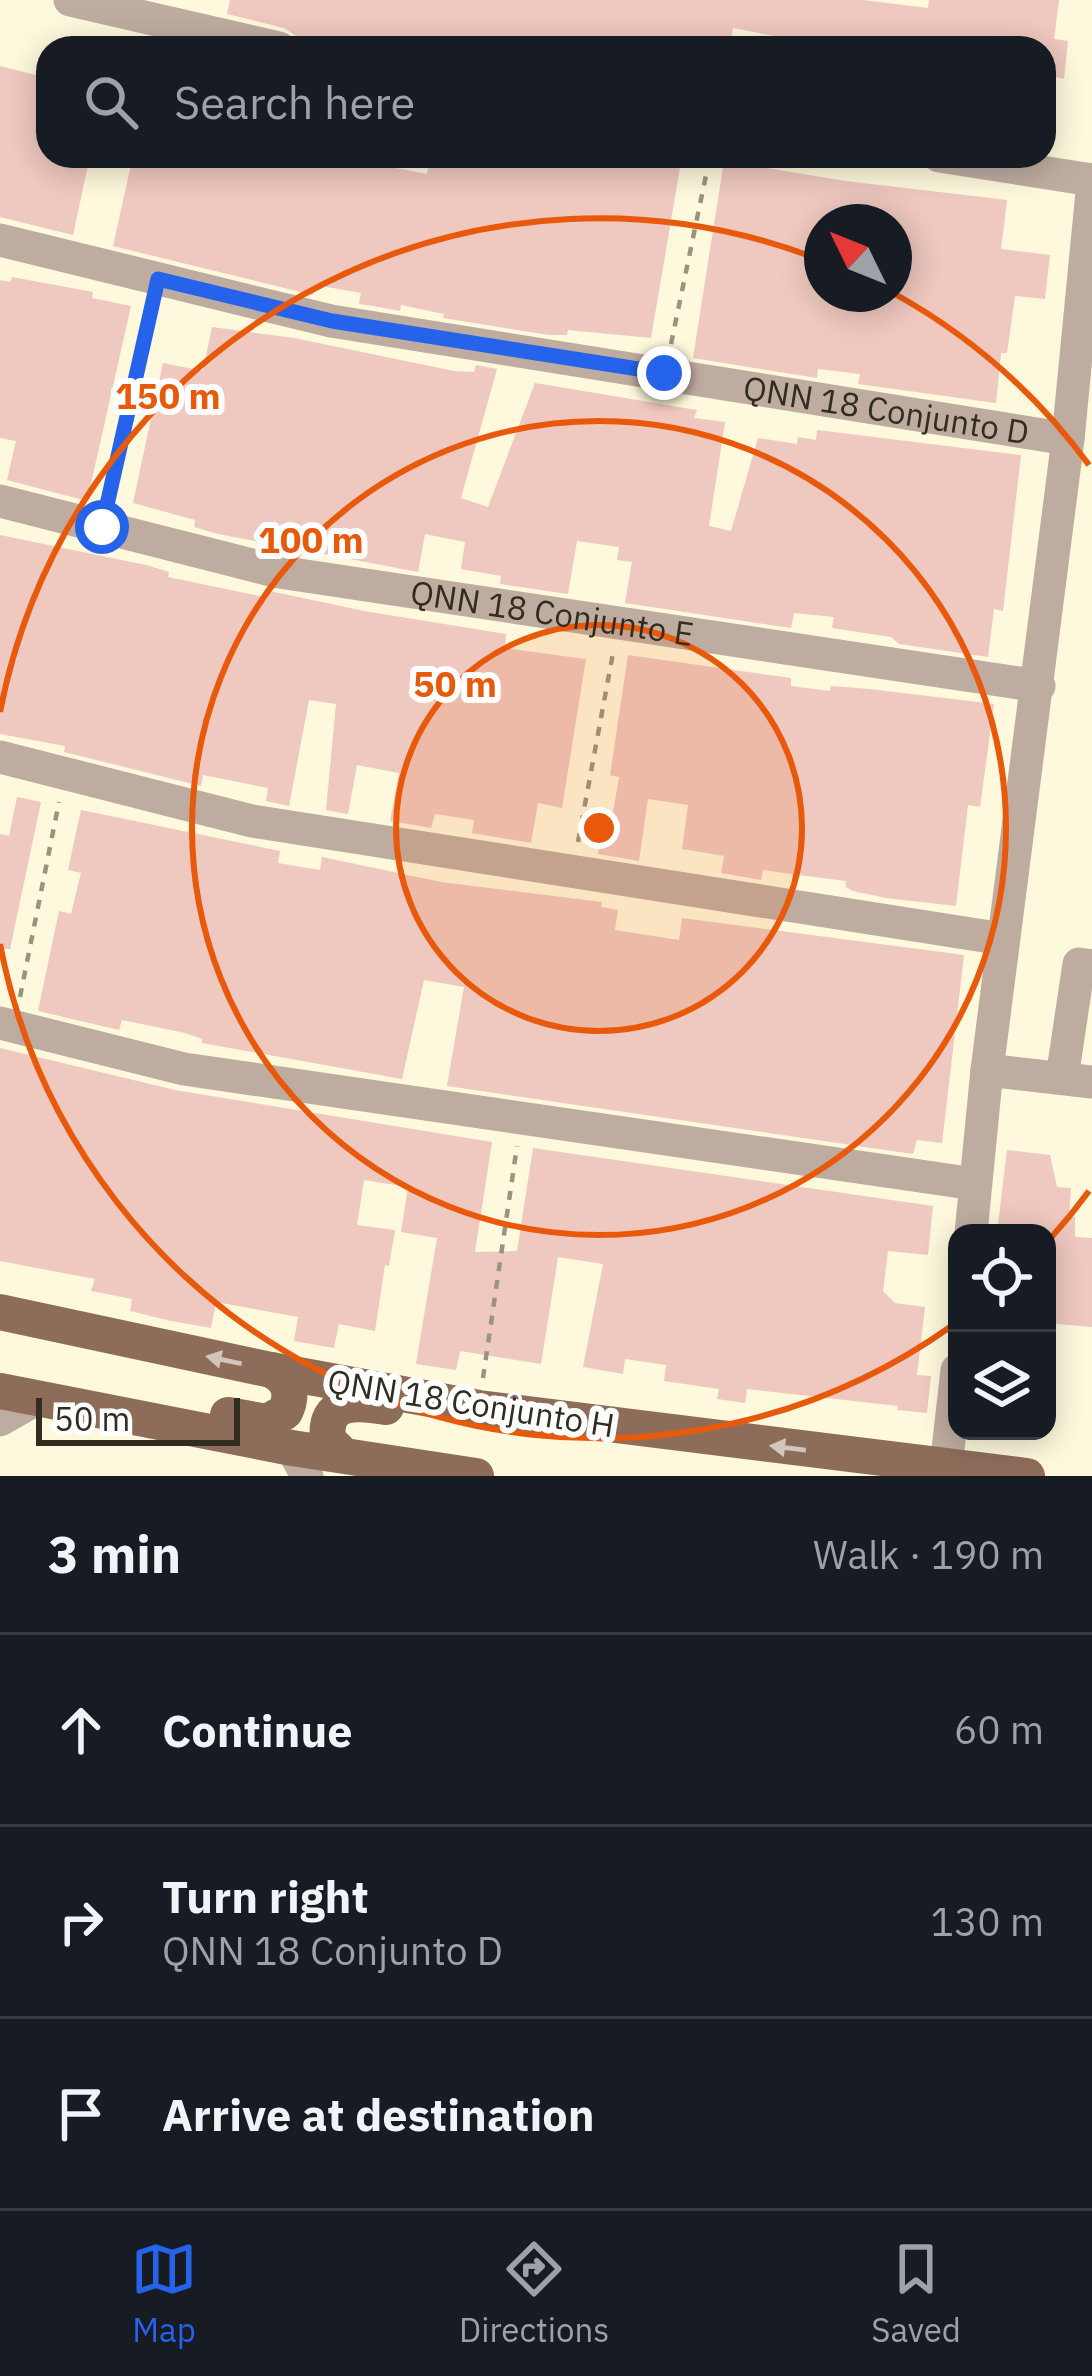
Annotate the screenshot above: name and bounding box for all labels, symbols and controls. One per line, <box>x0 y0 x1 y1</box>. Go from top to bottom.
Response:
search box <box>36 36 1056 168</box>
icon: search <box>78 69 144 135</box>
text: Search here <box>174 73 415 131</box>
north arrow <box>804 204 912 312</box>
route end <box>637 346 691 400</box>
street label: QNN 18 Conjunto D <box>740 365 1032 453</box>
text: 150 m <box>115 372 221 419</box>
route start <box>75 500 129 554</box>
text: 100 m <box>258 516 364 563</box>
street label: QNN 18 Conjunto E <box>408 570 697 655</box>
text: 50 m <box>413 660 497 707</box>
centre of rings <box>578 807 620 849</box>
map controls <box>948 1224 1056 1440</box>
button: locate <box>948 1224 1056 1332</box>
button: layers <box>948 1332 1056 1440</box>
one-way arrow <box>204 1350 242 1369</box>
street label: QNN 18 Conjunto H <box>325 1359 618 1446</box>
scale bar <box>36 1392 240 1445</box>
text: 50 m <box>54 1397 130 1440</box>
one-way arrow <box>769 1438 806 1457</box>
text: 3 min <box>48 1521 181 1587</box>
text: Walk · 190 m <box>813 1529 1044 1580</box>
icon: ahead <box>48 1697 114 1763</box>
text: Continue <box>162 1701 353 1759</box>
text: 60 m <box>954 1704 1044 1755</box>
text: Turn right <box>162 1867 369 1925</box>
icon: right <box>48 1889 114 1955</box>
text: 130 m <box>931 1896 1044 1947</box>
text: QNN 18 Conjunto D <box>162 1925 503 1976</box>
icon: arrive <box>48 2081 114 2147</box>
text: Arrive at destination <box>162 2085 595 2143</box>
tab: Map <box>131 2236 197 2351</box>
tab: Directions <box>459 2236 609 2351</box>
tab: Saved <box>871 2236 961 2351</box>

